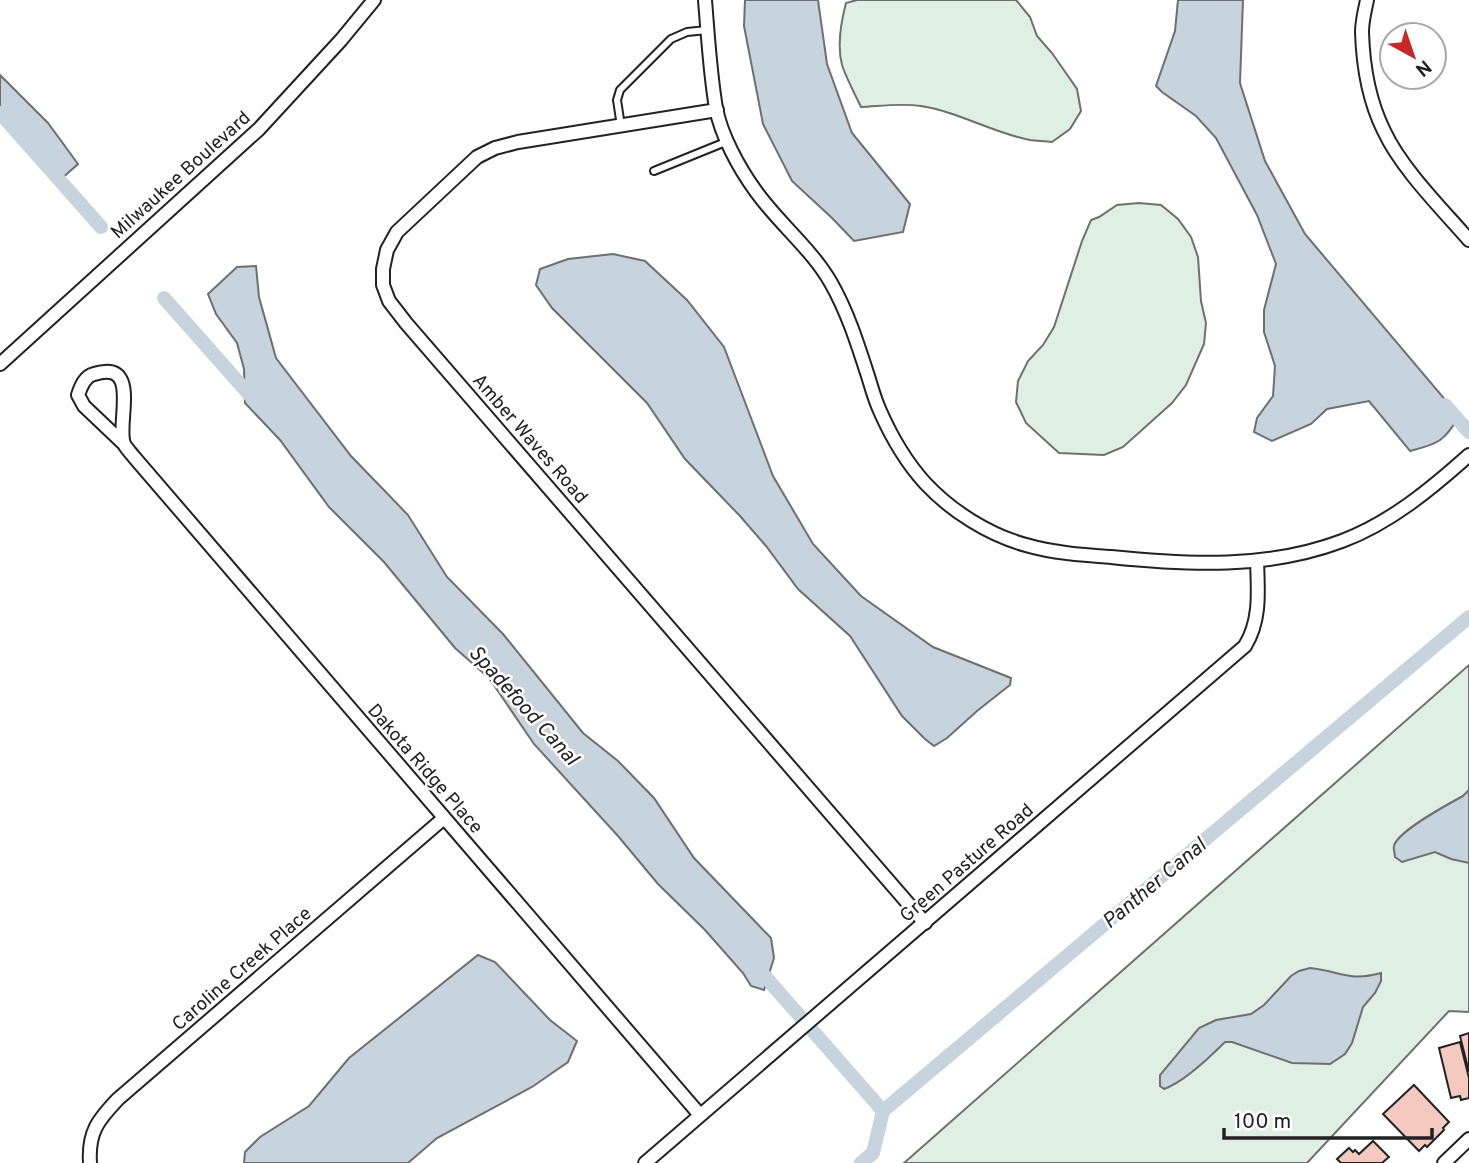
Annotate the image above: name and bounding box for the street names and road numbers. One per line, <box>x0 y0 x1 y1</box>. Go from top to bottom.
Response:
street label: Milwaukee Boulevard <box>106 106 256 245</box>
street label: Amber Waves Road <box>467 369 592 509</box>
street label: Dakota Ridge Place <box>361 699 488 839</box>
street label: Green Pasture Road <box>895 799 1039 928</box>
street label: Caroline Creek Place <box>168 902 317 1037</box>

